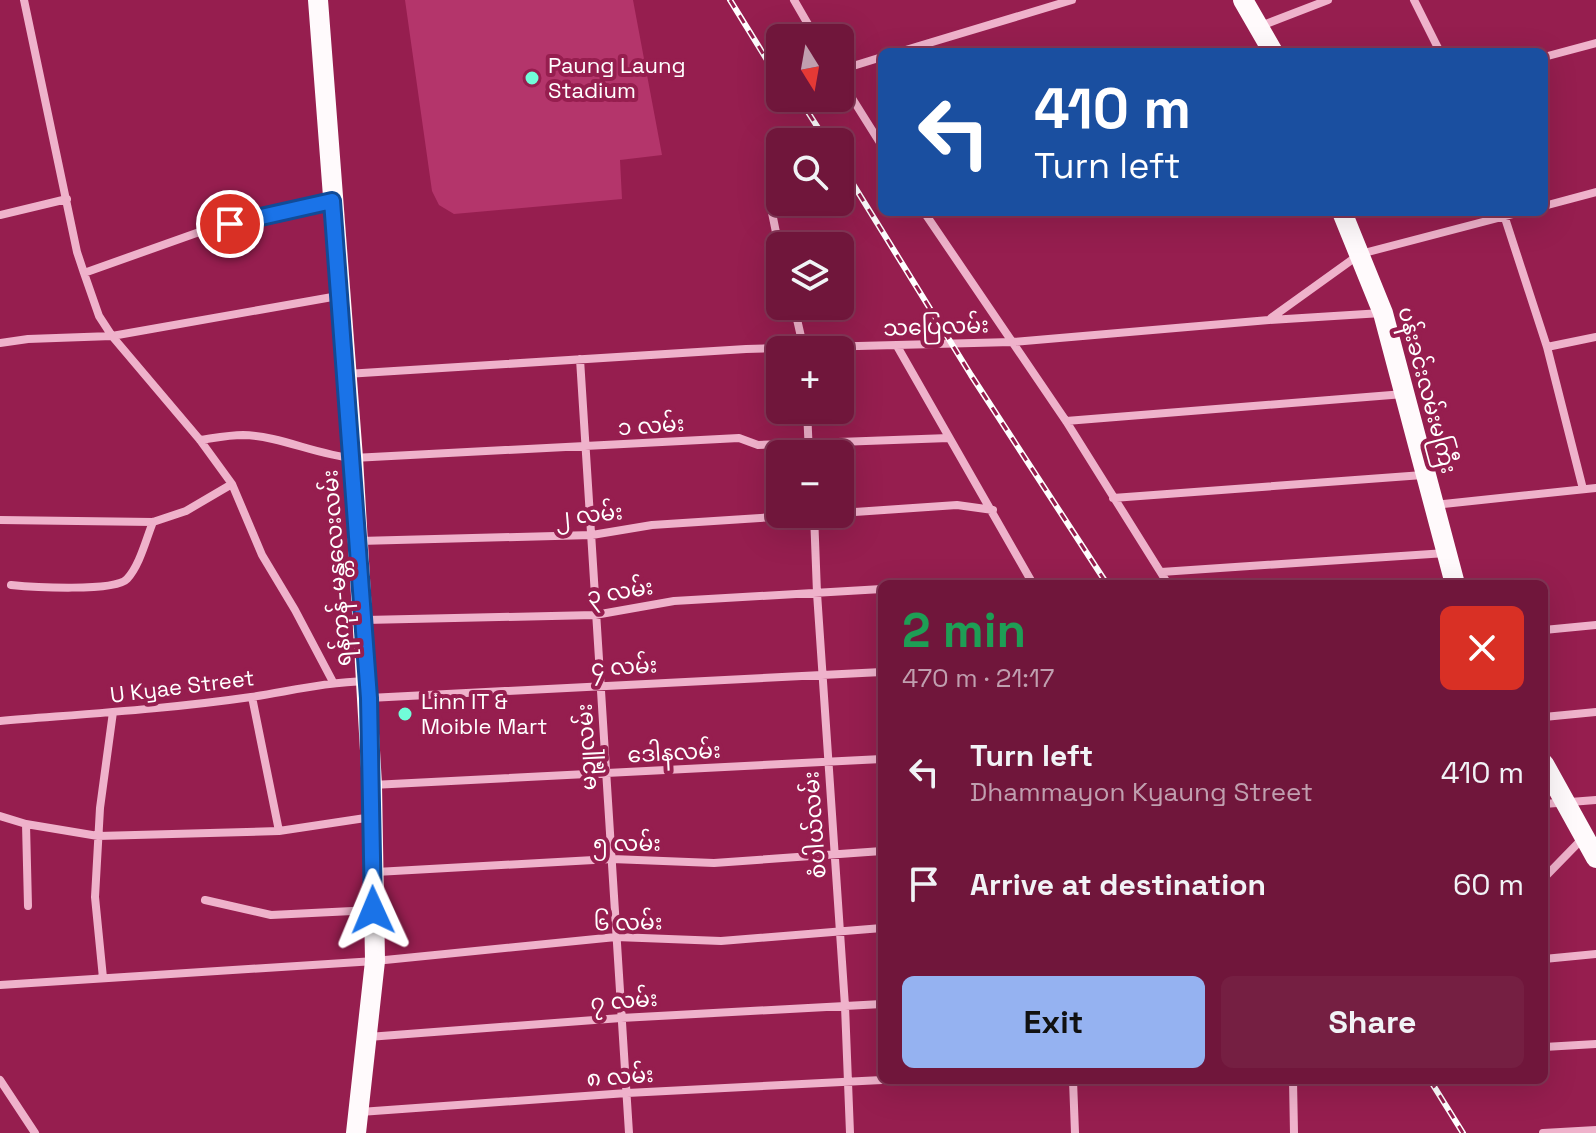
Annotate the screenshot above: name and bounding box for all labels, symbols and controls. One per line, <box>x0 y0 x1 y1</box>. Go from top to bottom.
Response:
north arrow <box>766 24 854 112</box>
map controls <box>766 24 854 528</box>
place label: Paung Laung Stadium <box>548 51 686 104</box>
marker: Paung Laung Stadium <box>523 69 541 87</box>
text: 410 m <box>1034 73 1191 144</box>
icon: left <box>902 80 1006 184</box>
button: search <box>766 128 854 216</box>
text: Turn left <box>1034 143 1181 189</box>
pin <box>196 190 264 258</box>
icon: arrive <box>208 202 252 246</box>
button: layers <box>766 232 854 320</box>
street label: ပန်းခင်းလမ်းမကြီး <box>1388 303 1465 477</box>
street label: သပြေလမ်း <box>883 309 989 346</box>
button: + <box>766 336 854 424</box>
street label: ၁ လမ်း <box>617 408 685 441</box>
button: − <box>766 440 854 528</box>
street label: ရန်ကုန်-မန္တလေးလမ်း <box>314 469 361 667</box>
street label: ၂ လမ်း <box>554 496 624 535</box>
street label: ၃ လမ်း <box>585 571 656 614</box>
text: 2 min <box>902 600 1026 661</box>
button: close <box>1440 606 1524 690</box>
street label: ၄ လမ်း <box>590 649 658 686</box>
text: 470 m · 21:17 <box>902 661 1054 695</box>
street label: U Kyae Street <box>108 663 256 709</box>
place label: Linn IT & Moible Mart <box>421 687 547 740</box>
street label: မဉ္ဇူလမ်း <box>569 703 606 791</box>
marker: Linn IT & Moible Mart <box>396 705 414 723</box>
street label: ဒေါနလမ်း <box>627 735 722 772</box>
text: Turn left <box>970 736 1093 775</box>
icon: left <box>902 750 946 794</box>
text: 410 m <box>1441 753 1524 792</box>
street label: စံပါယ်လမ်း <box>795 770 832 880</box>
text: Dhammayon Kyaung Street <box>970 775 1313 809</box>
street label: ၅ လမ်း <box>593 828 661 861</box>
icon: arrive <box>902 862 946 906</box>
text: Arrive at destination <box>970 865 1266 904</box>
text: 60 m <box>1453 865 1524 904</box>
position arrow <box>331 868 415 952</box>
street label: ၆ လမ်း <box>593 906 663 937</box>
button: Exit <box>902 976 1205 1068</box>
button: Share <box>1221 976 1524 1068</box>
street label: ၇ လမ်း <box>589 983 659 1020</box>
street label: ၈ လမ်း <box>585 1059 655 1092</box>

